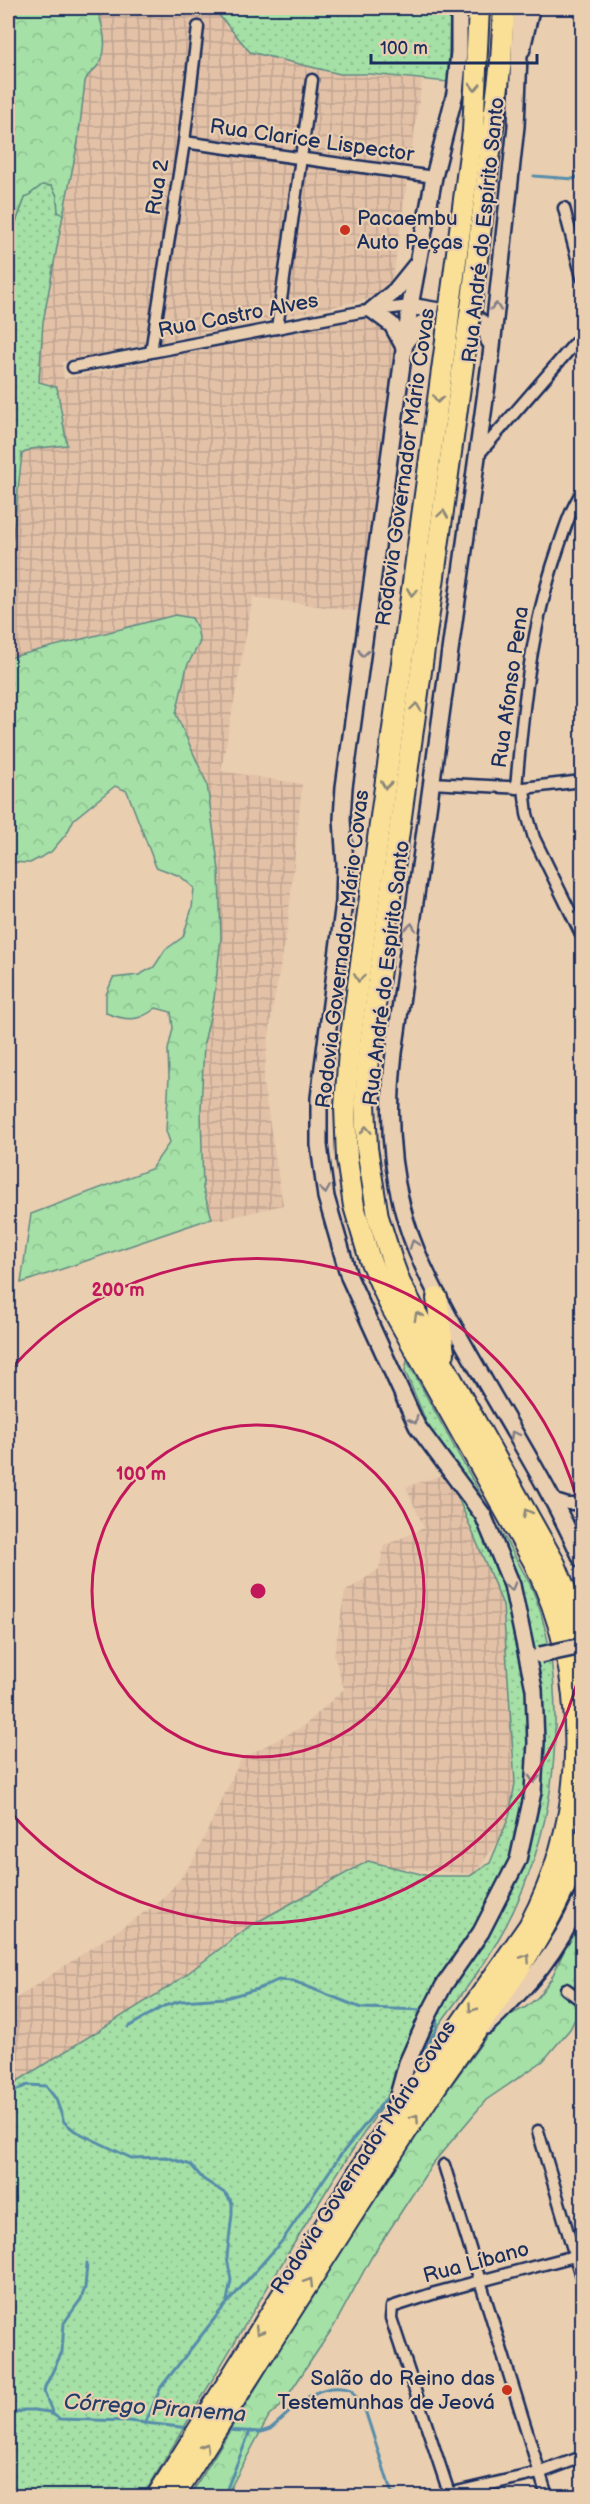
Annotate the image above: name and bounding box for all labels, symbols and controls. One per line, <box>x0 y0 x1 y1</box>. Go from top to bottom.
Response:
scale bar <box>371 27 538 65</box>
text: 100 m <box>380 38 428 59</box>
one-way arrow <box>469 82 482 91</box>
street label: Rua André do Espírito Santo <box>457 96 510 364</box>
street label: Rua Clarice Lispector <box>208 114 416 167</box>
street label: Rua 2 <box>141 157 174 217</box>
place label: Pacaembu Auto Peças <box>357 206 463 255</box>
marker: Pacaembu Auto Peças <box>338 223 352 237</box>
street label: Rua Castro Alves <box>156 288 320 343</box>
one-way arrow <box>489 302 502 311</box>
street label: Rodovia Governador Mário Covas <box>371 307 440 628</box>
one-way arrow <box>432 394 444 403</box>
one-way arrow <box>436 510 448 519</box>
one-way arrow <box>406 587 419 597</box>
street label: Rua Afonso Pena <box>487 605 534 770</box>
one-way arrow <box>357 649 370 658</box>
one-way arrow <box>410 703 422 712</box>
one-way arrow <box>380 781 392 790</box>
street label: Rodovia Governador Mário Covas <box>311 788 374 1110</box>
street label: Rua André do Espírito Santo <box>358 839 415 1107</box>
one-way arrow <box>405 923 417 932</box>
one-way arrow <box>354 974 366 983</box>
one-way arrow <box>360 1125 372 1134</box>
one-way arrow <box>318 1185 330 1194</box>
one-way arrow <box>408 1239 421 1250</box>
text: 200 m <box>91 1280 145 1301</box>
one-way arrow <box>414 1312 425 1322</box>
one-way arrow <box>407 1413 419 1424</box>
one-way arrow <box>510 1431 522 1441</box>
text: 100 m <box>116 1464 166 1485</box>
one-way arrow <box>523 1509 534 1519</box>
centre of rings <box>248 1581 268 1601</box>
one-way arrow <box>504 1581 516 1592</box>
one-way arrow <box>528 1775 541 1784</box>
one-way arrow <box>519 1954 530 1965</box>
one-way arrow <box>468 2002 479 2013</box>
street label: Rodovia Governador Mário Covas <box>266 2016 461 2299</box>
one-way arrow <box>407 2114 419 2124</box>
street label: Rua Líbano <box>420 2236 532 2289</box>
one-way arrow <box>301 2278 313 2288</box>
one-way arrow <box>254 2325 266 2335</box>
place label: Salão do Reino das Testemunhas de Jeová <box>278 2366 495 2415</box>
marker: Salão do Reino das Testemunhas de Jeová <box>500 2383 514 2397</box>
water label: Córrego Piranema <box>63 2389 247 2428</box>
one-way arrow <box>198 2443 209 2454</box>

